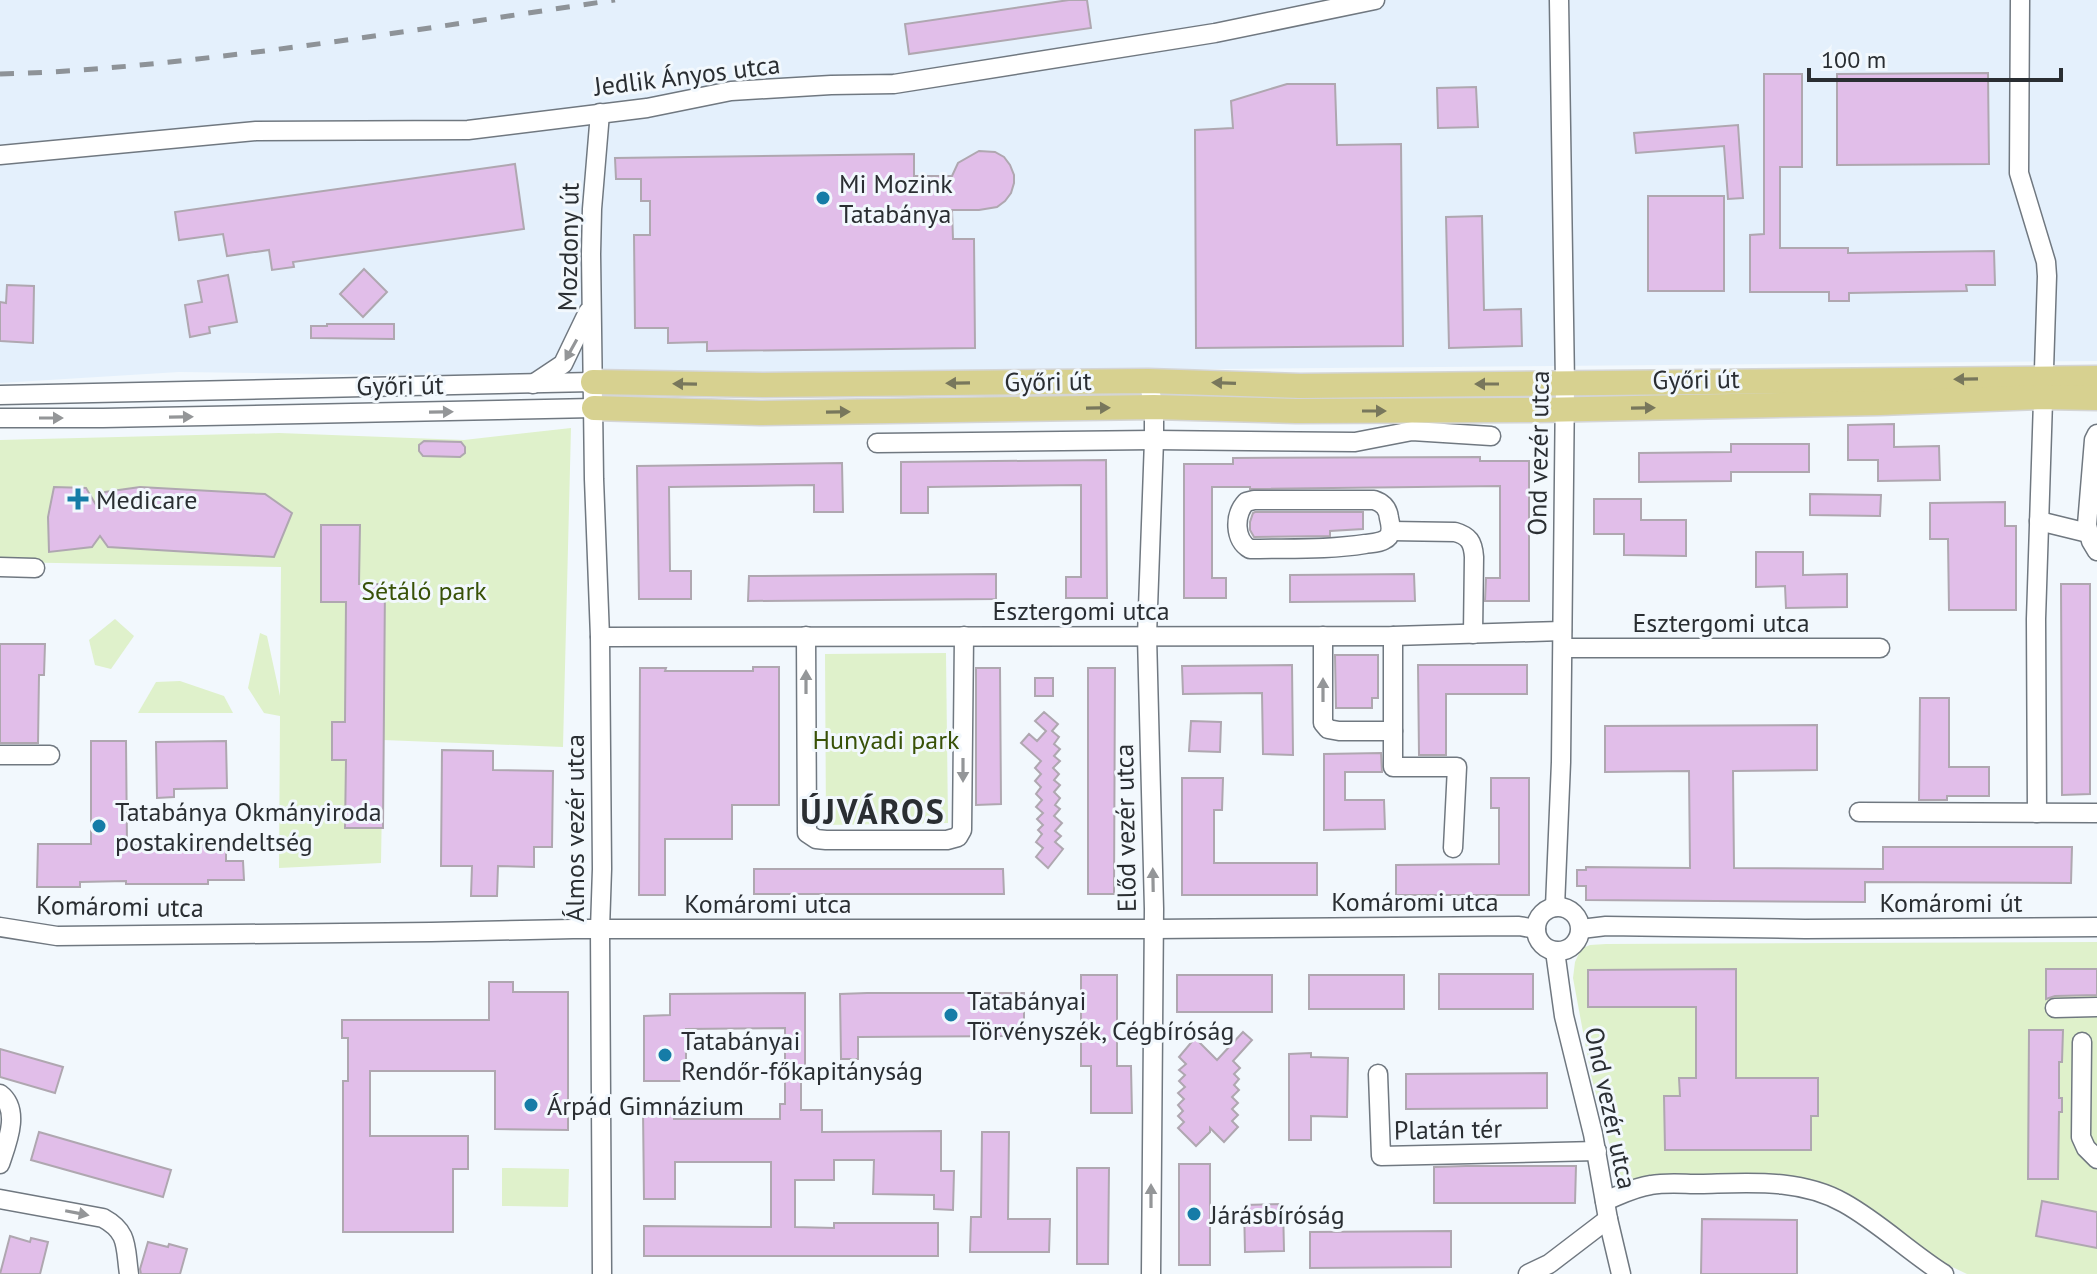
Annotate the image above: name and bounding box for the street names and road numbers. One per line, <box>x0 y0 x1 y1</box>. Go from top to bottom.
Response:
street label: Jedlik Ányos utca <box>591 47 782 103</box>
street label: Mozdony út <box>550 182 586 312</box>
street label: Győri út <box>1652 362 1740 396</box>
street label: Győri út <box>1004 364 1092 398</box>
street label: Győri út <box>356 368 444 402</box>
street label: Ond vezér utca <box>1520 370 1556 536</box>
street label: Esztergomi utca <box>992 594 1170 627</box>
street label: Esztergomi utca <box>1632 606 1810 639</box>
street label: Álmos vezér utca <box>558 734 591 922</box>
street label: Előd vezér utca <box>1107 743 1143 913</box>
street label: Komáromi utca <box>1331 885 1499 918</box>
street label: Komáromi út <box>1879 886 2023 919</box>
street label: Komáromi utca <box>684 887 852 920</box>
street label: Komáromi utca <box>36 888 204 924</box>
street label: Ond vezér utca <box>1578 1024 1644 1192</box>
street label: Platán tér <box>1393 1112 1503 1146</box>

